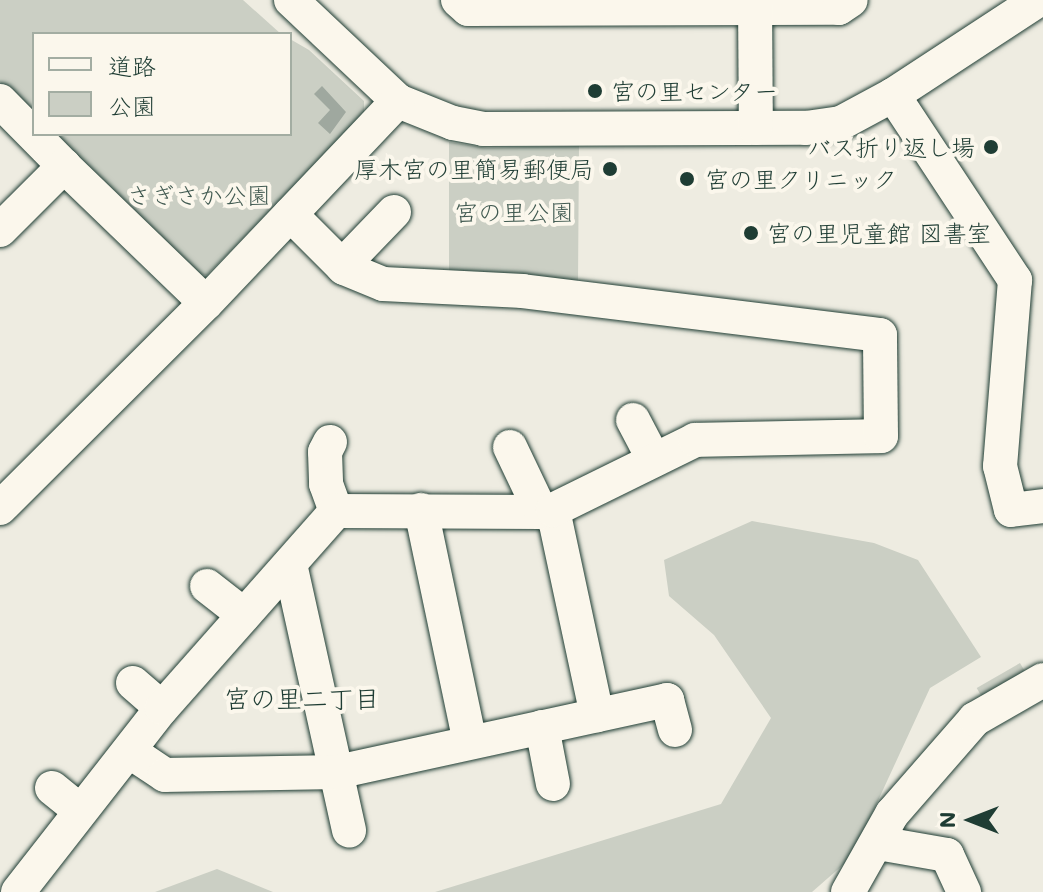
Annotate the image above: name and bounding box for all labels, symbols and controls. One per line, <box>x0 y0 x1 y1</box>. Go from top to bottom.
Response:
legend <box>32 32 292 136</box>
text: 道路 <box>108 50 156 81</box>
place label: 宮の里センター <box>611 77 779 105</box>
marker: 宮の里センター <box>586 82 604 100</box>
text: 公園 <box>108 90 156 121</box>
place label: バス折り返し場 <box>807 133 975 161</box>
marker: バス折り返し場 <box>982 138 1000 156</box>
place label: 厚木宮の里簡易郵便局 <box>354 155 594 183</box>
marker: 厚木宮の里簡易郵便局 <box>601 160 619 178</box>
place label: 宮の里クリニック <box>705 165 897 193</box>
marker: 宮の里クリニック <box>676 168 698 190</box>
park label: さぎさか公園 <box>127 181 271 209</box>
park label: 宮の里公園 <box>454 198 574 226</box>
place label: 宮の里児童館 図書室 <box>767 219 991 247</box>
marker: 宮の里児童館 図書室 <box>742 224 760 242</box>
district label: 宮の里二丁目 <box>224 683 380 715</box>
north arrow <box>931 780 1011 860</box>
text: N <box>932 812 961 828</box>

